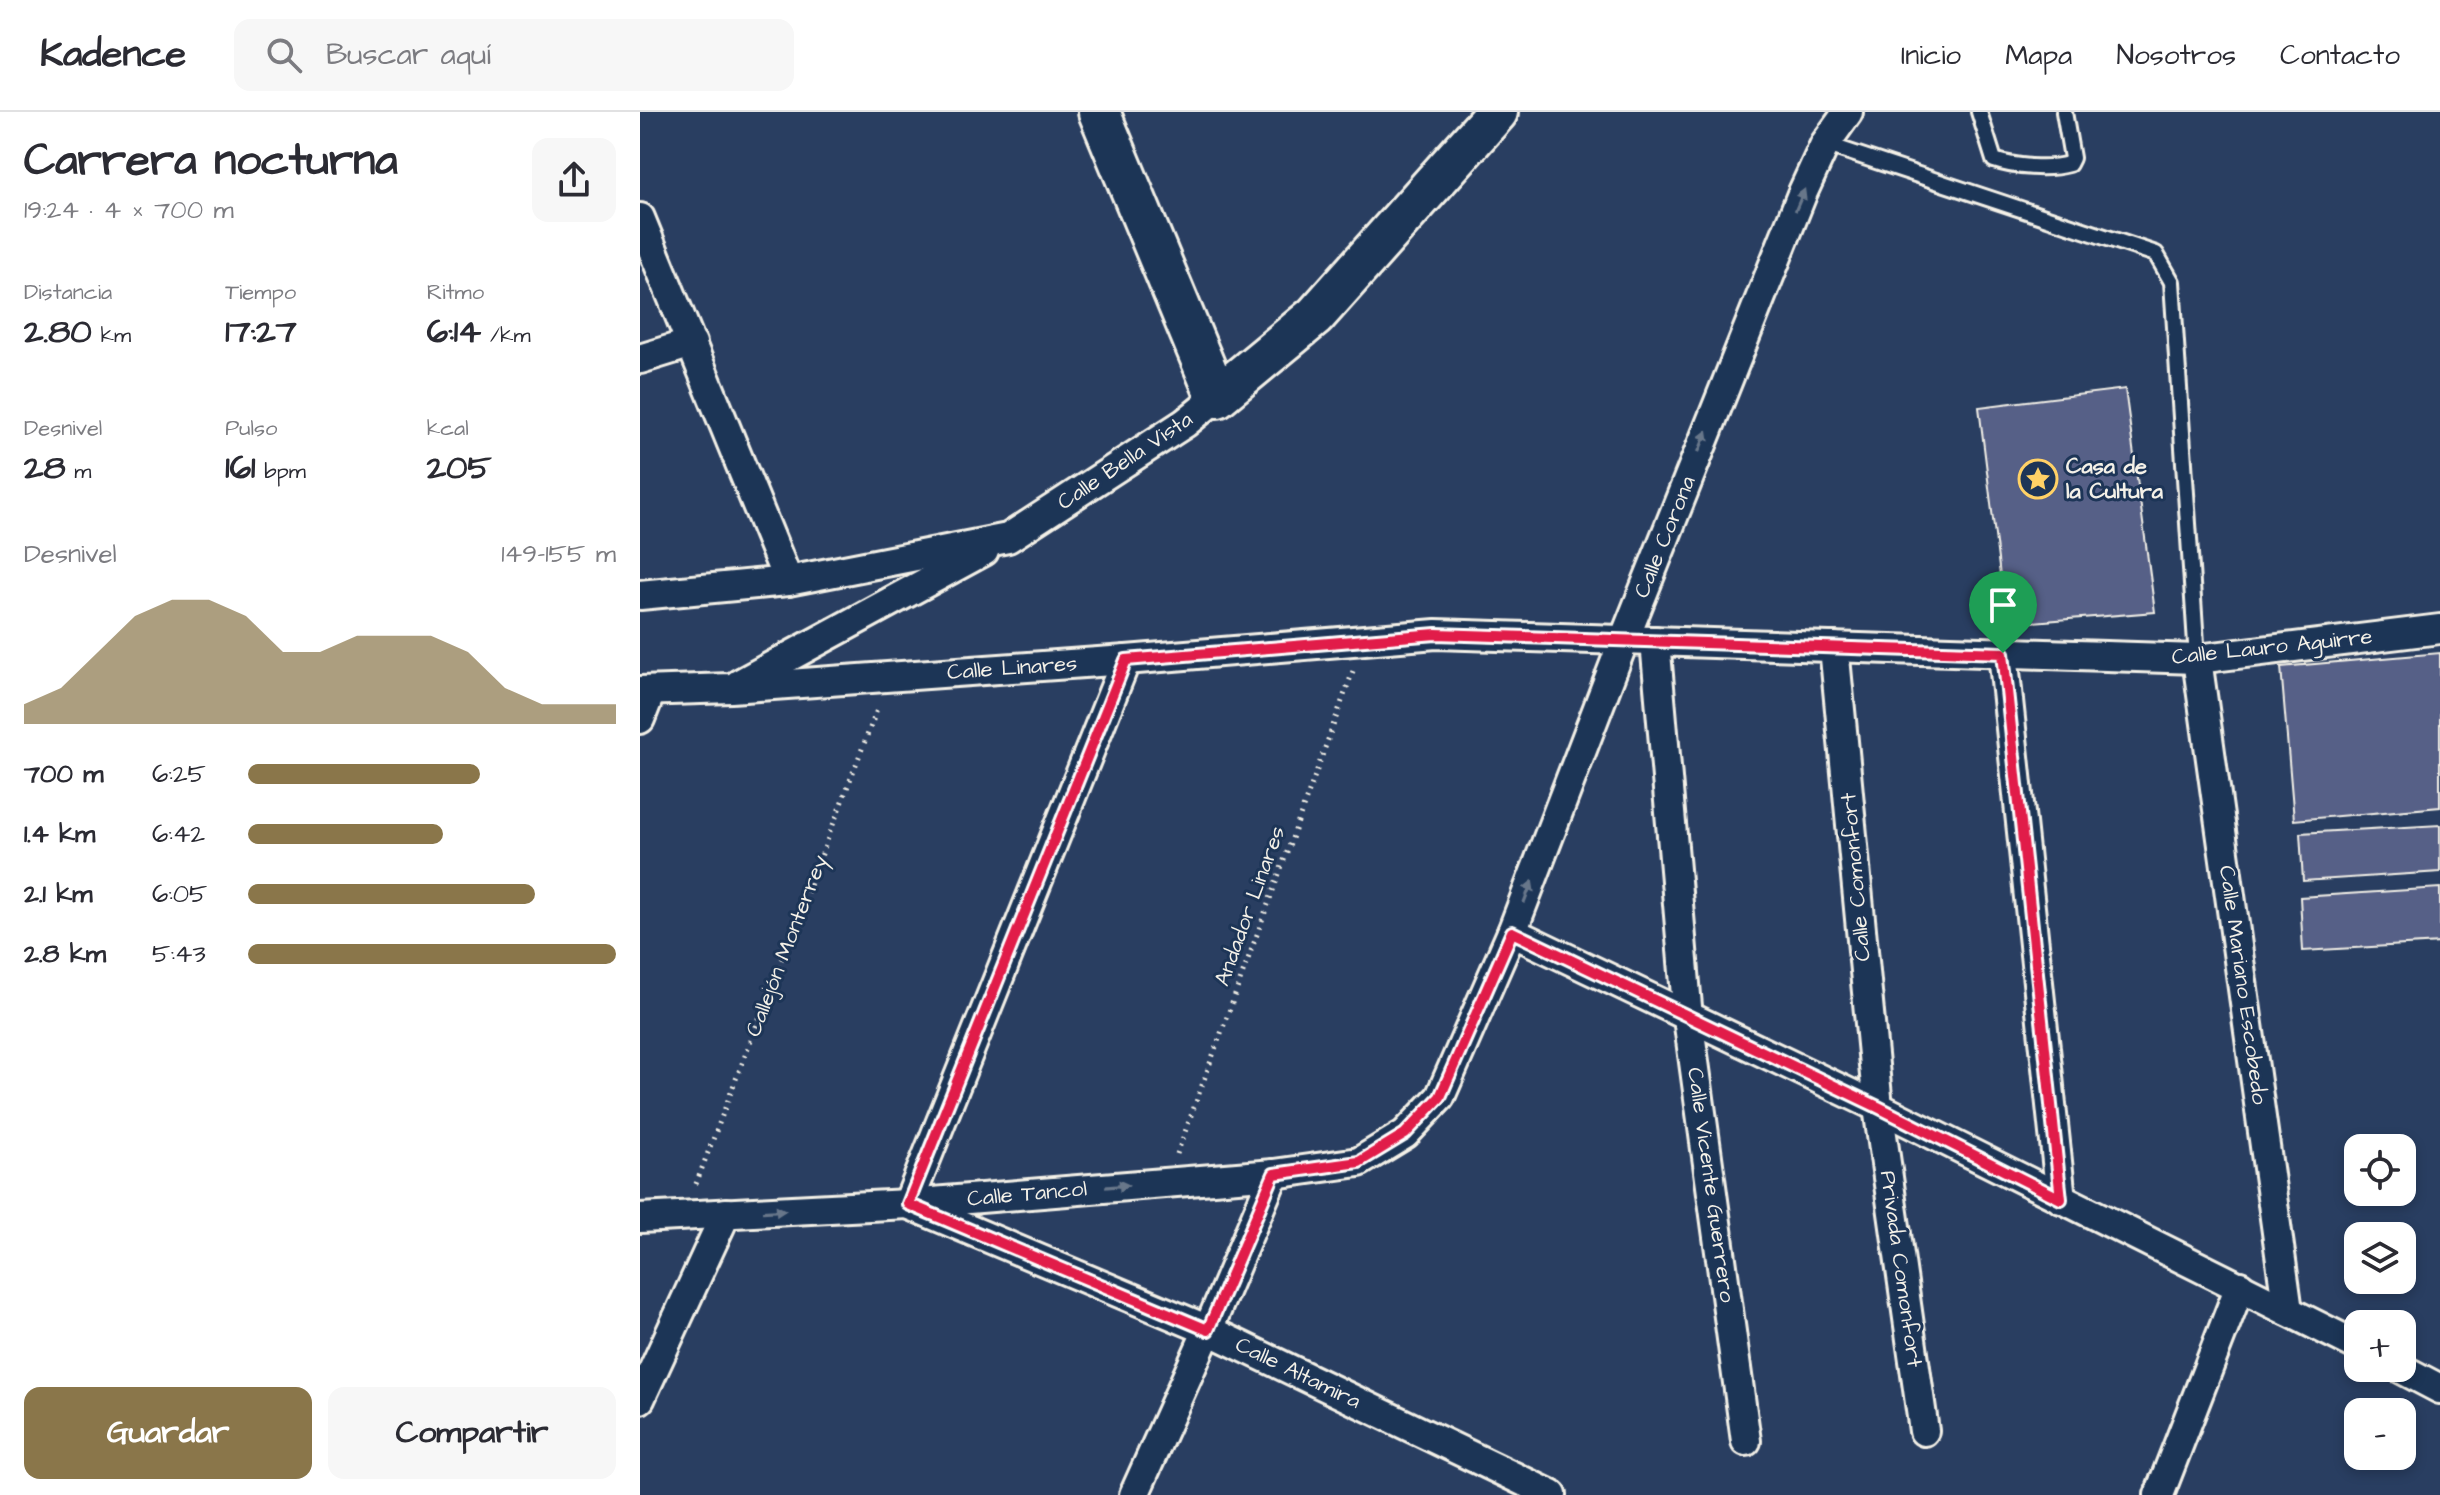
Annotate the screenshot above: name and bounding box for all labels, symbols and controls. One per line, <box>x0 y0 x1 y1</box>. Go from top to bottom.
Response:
search box <box>234 19 794 91</box>
text: Kadence <box>40 29 186 81</box>
icon: search <box>262 33 306 77</box>
text: Buscar aquí <box>326 34 491 76</box>
text: Inicio <box>1901 36 1961 75</box>
text: Mapa <box>2005 36 2072 75</box>
text: Nosotros <box>2116 36 2236 75</box>
text: Contacto <box>2280 36 2400 75</box>
text: Carrera nocturna <box>24 131 398 192</box>
button: share <box>532 138 616 222</box>
one-way arrow <box>1793 188 1806 211</box>
text: 19:24 · 4 × 700 m <box>24 192 234 228</box>
text: Distancia <box>24 277 112 308</box>
text: Tiempo <box>225 277 296 308</box>
text: Ritmo <box>427 277 484 308</box>
text: 2.80 <box>24 308 92 356</box>
text: 17:27 <box>225 308 297 356</box>
text: 6:14 <box>427 308 481 356</box>
text: km <box>92 320 131 351</box>
text: /km <box>481 320 531 351</box>
street label: Calle Bella Vista <box>1051 404 1199 518</box>
text: Desnivel <box>24 413 102 444</box>
text: Pulso <box>225 413 277 444</box>
text: kcal <box>427 413 469 444</box>
one-way arrow <box>1697 429 1710 453</box>
text: 28 <box>24 444 66 492</box>
text: 161 <box>225 444 255 492</box>
text: 205 <box>427 444 492 492</box>
place label: Casa de la Cultura <box>2066 451 2164 507</box>
text: m <box>66 456 91 487</box>
text: bpm <box>255 456 306 487</box>
place icon: Casa de la Cultura <box>2017 458 2059 500</box>
street label: Calle Corona <box>1626 471 1704 603</box>
text: Desnivel <box>24 536 117 572</box>
text: 149–155 m <box>501 536 616 572</box>
pin <box>1969 571 2037 653</box>
icon: arrive <box>1981 583 2025 627</box>
street label: Calle Lauro Aguirre <box>2170 621 2374 674</box>
street label: Calle Linares <box>946 648 1078 688</box>
text: 700 m <box>24 756 103 792</box>
text: 6:25 <box>152 756 206 792</box>
street label: Calle Comonfort <box>1833 791 1879 963</box>
text: 1.4 km <box>24 816 95 852</box>
text: 6:42 <box>152 816 205 852</box>
street label: Andador Linares <box>1207 822 1293 990</box>
street label: Callejón Monterrey <box>738 851 837 1042</box>
street label: Calle Mariano Escobedo <box>2211 864 2275 1107</box>
text: 2.1 km <box>24 876 92 912</box>
text: 6:05 <box>152 876 207 912</box>
one-way arrow <box>1522 880 1535 904</box>
text: 2.8 km <box>24 936 106 972</box>
text: 5:43 <box>152 936 206 972</box>
street label: Calle Vicente Guerrero <box>1679 1066 1743 1305</box>
map controls <box>2344 1134 2416 1470</box>
button: locate <box>2344 1134 2416 1206</box>
street label: Privada Comonfort <box>1872 1169 1930 1369</box>
street label: Calle Tancol <box>966 1173 1088 1215</box>
one-way arrow <box>1105 1180 1130 1193</box>
one-way arrow <box>762 1204 787 1217</box>
button: layers <box>2344 1222 2416 1294</box>
button: + <box>2344 1310 2416 1382</box>
street label: Calle Altamira <box>1230 1329 1366 1417</box>
button: Guardar <box>24 1387 312 1479</box>
button: Compartir <box>328 1387 616 1479</box>
button: − <box>2344 1398 2416 1470</box>

